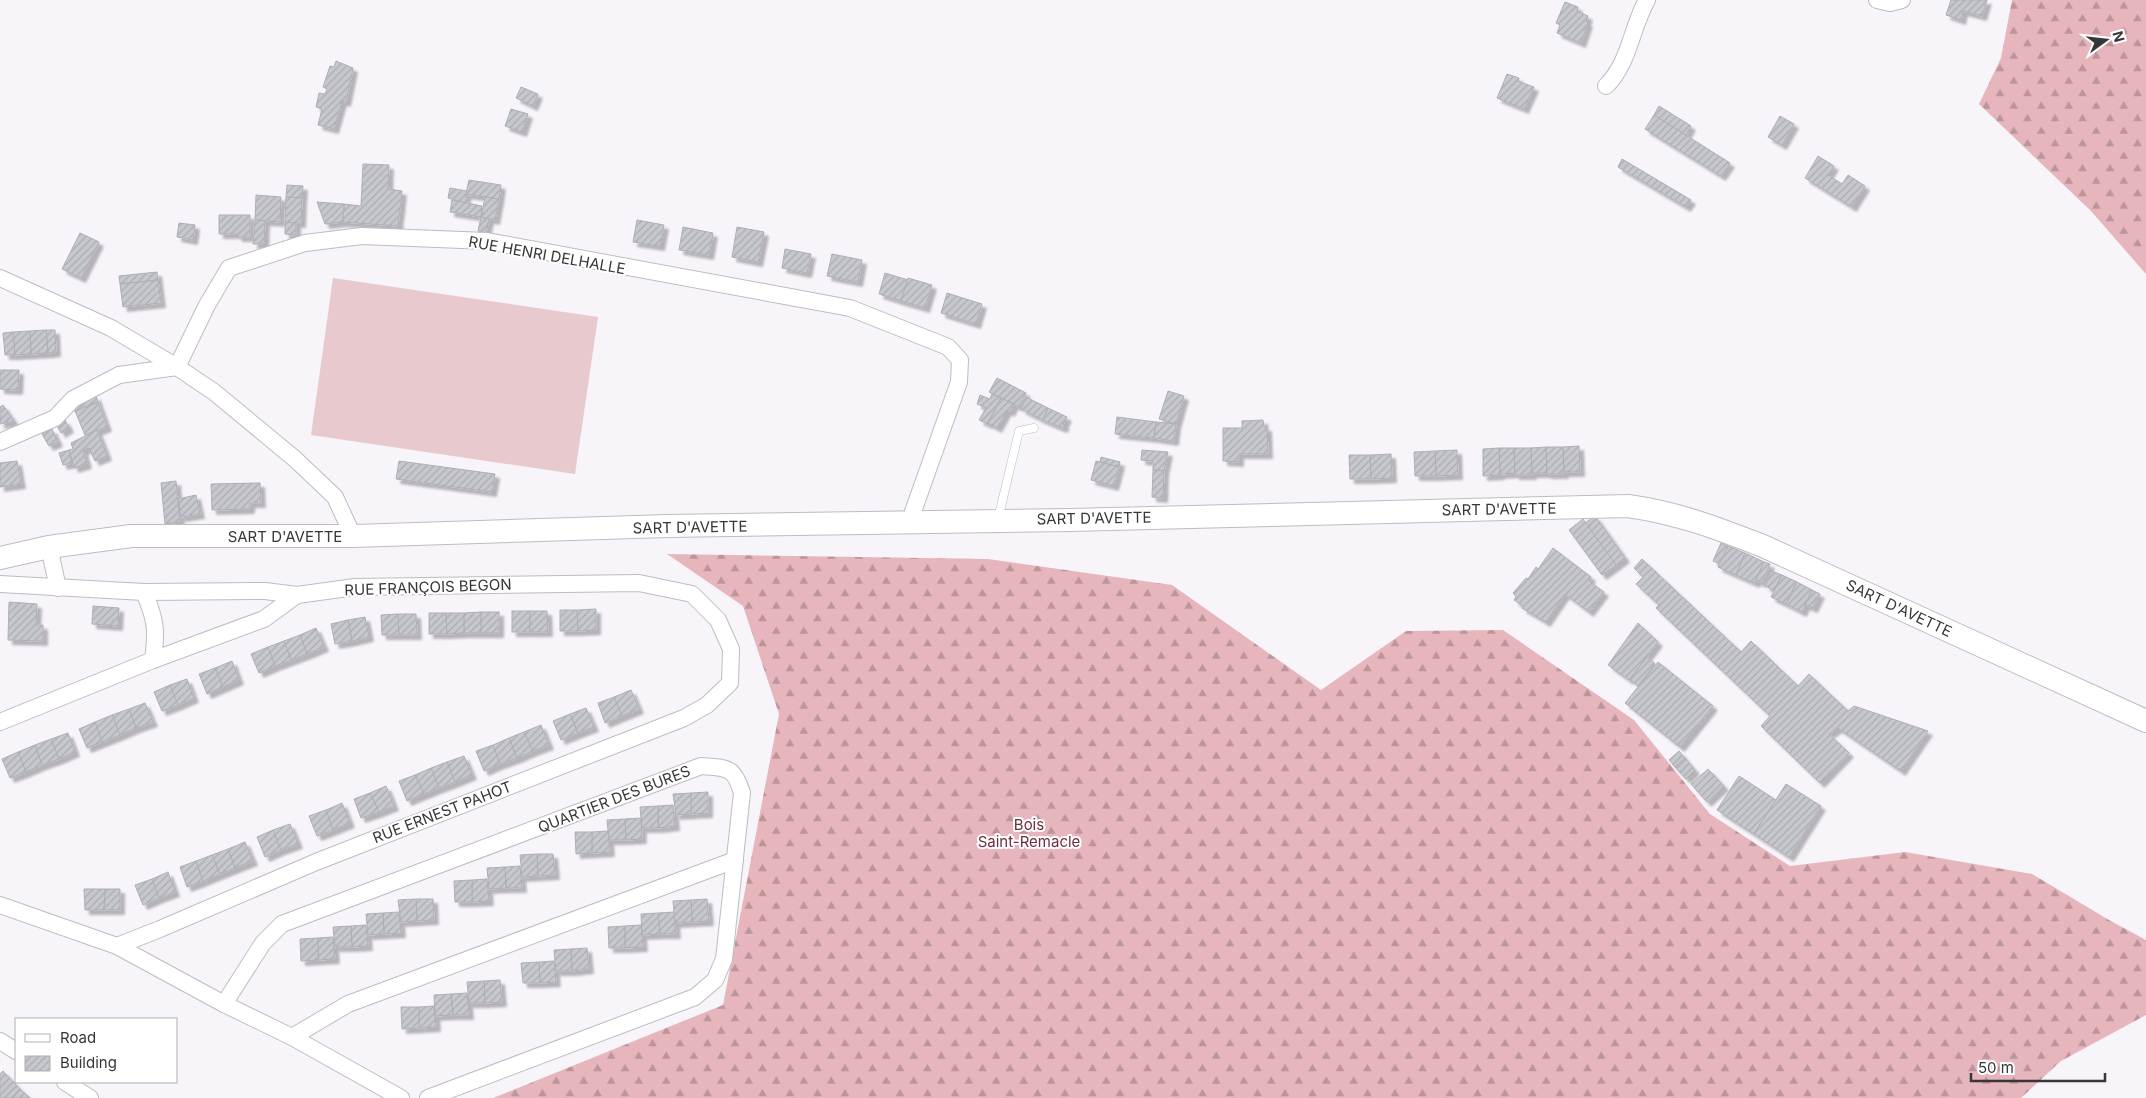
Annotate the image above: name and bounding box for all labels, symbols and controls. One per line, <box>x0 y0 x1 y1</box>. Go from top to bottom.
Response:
north arrow <box>2081 15 2131 65</box>
text: N <box>2109 29 2129 44</box>
street label: RUE HENRI DELHALLE <box>467 232 627 278</box>
street label: SART D'AVETTE <box>1441 499 1557 519</box>
street label: SART D'AVETTE <box>1036 508 1152 528</box>
street label: SART D'AVETTE <box>632 517 748 537</box>
street label: SART D'AVETTE <box>228 527 342 546</box>
street label: RUE FRANÇOIS BEGON <box>344 575 512 599</box>
street label: SART D'AVETTE <box>1843 575 1955 641</box>
street label: QUARTIER DES BURES <box>535 761 693 837</box>
street label: RUE ERNEST PAHOT <box>370 777 514 847</box>
park label: Bois Saint-Remacle <box>978 815 1080 851</box>
legend <box>15 1018 178 1083</box>
text: Road <box>60 1028 96 1047</box>
scale bar <box>1971 1050 2105 1082</box>
text: Building <box>60 1053 117 1072</box>
text: 50 m <box>1978 1058 2014 1077</box>

